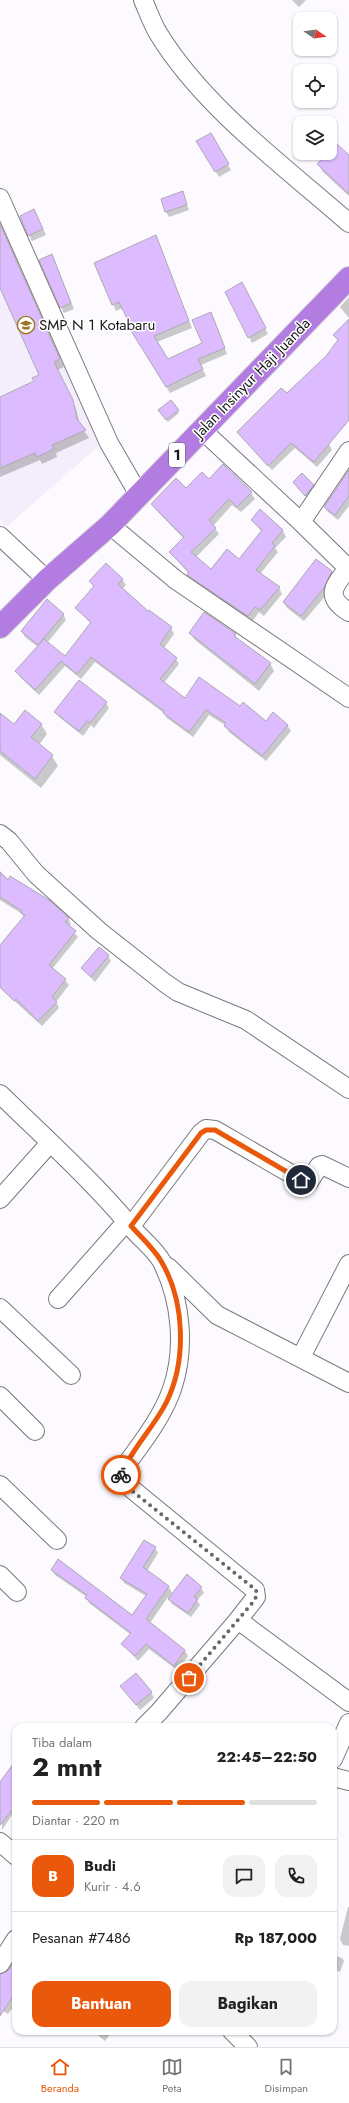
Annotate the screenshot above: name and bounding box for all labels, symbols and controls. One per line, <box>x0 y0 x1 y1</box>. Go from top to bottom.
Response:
north arrow <box>293 12 337 56</box>
map controls <box>293 12 337 160</box>
button: locate <box>293 64 337 108</box>
button: layers <box>293 116 337 160</box>
street label: Jalan Insinyur Haji Juanda <box>187 313 315 445</box>
place label: SMP N 1 Kotabaru <box>39 314 155 336</box>
school or university icon: SMP N 1 Kotabaru <box>16 315 36 335</box>
road number: 1 <box>169 443 185 467</box>
pin <box>284 1163 318 1197</box>
icon: home <box>290 1169 312 1191</box>
courier <box>101 1455 141 1495</box>
icon: bike <box>110 1464 132 1486</box>
pin <box>172 1661 206 1695</box>
icon: bag <box>178 1667 200 1689</box>
text: Tiba dalam <box>32 1733 92 1752</box>
text: 22:45–22:50 <box>216 1746 317 1768</box>
text: 2 mnt <box>32 1748 101 1786</box>
text: Diantar · 220 m <box>32 1811 119 1830</box>
text: Budi <box>84 1855 116 1877</box>
button: chat <box>223 1855 265 1897</box>
button: phone <box>275 1855 317 1897</box>
text: B <box>48 1865 58 1887</box>
text: Kurir · 4.6 <box>84 1877 141 1896</box>
text: Pesanan #7486 <box>32 1927 131 1949</box>
text: Rp 187,000 <box>235 1927 317 1949</box>
button: Bantuan <box>32 1981 171 2027</box>
button: Bagikan <box>179 1981 317 2027</box>
tab: Beranda <box>41 2056 79 2096</box>
tab: Peta <box>161 2056 183 2096</box>
tab: Disimpan <box>265 2056 308 2096</box>

